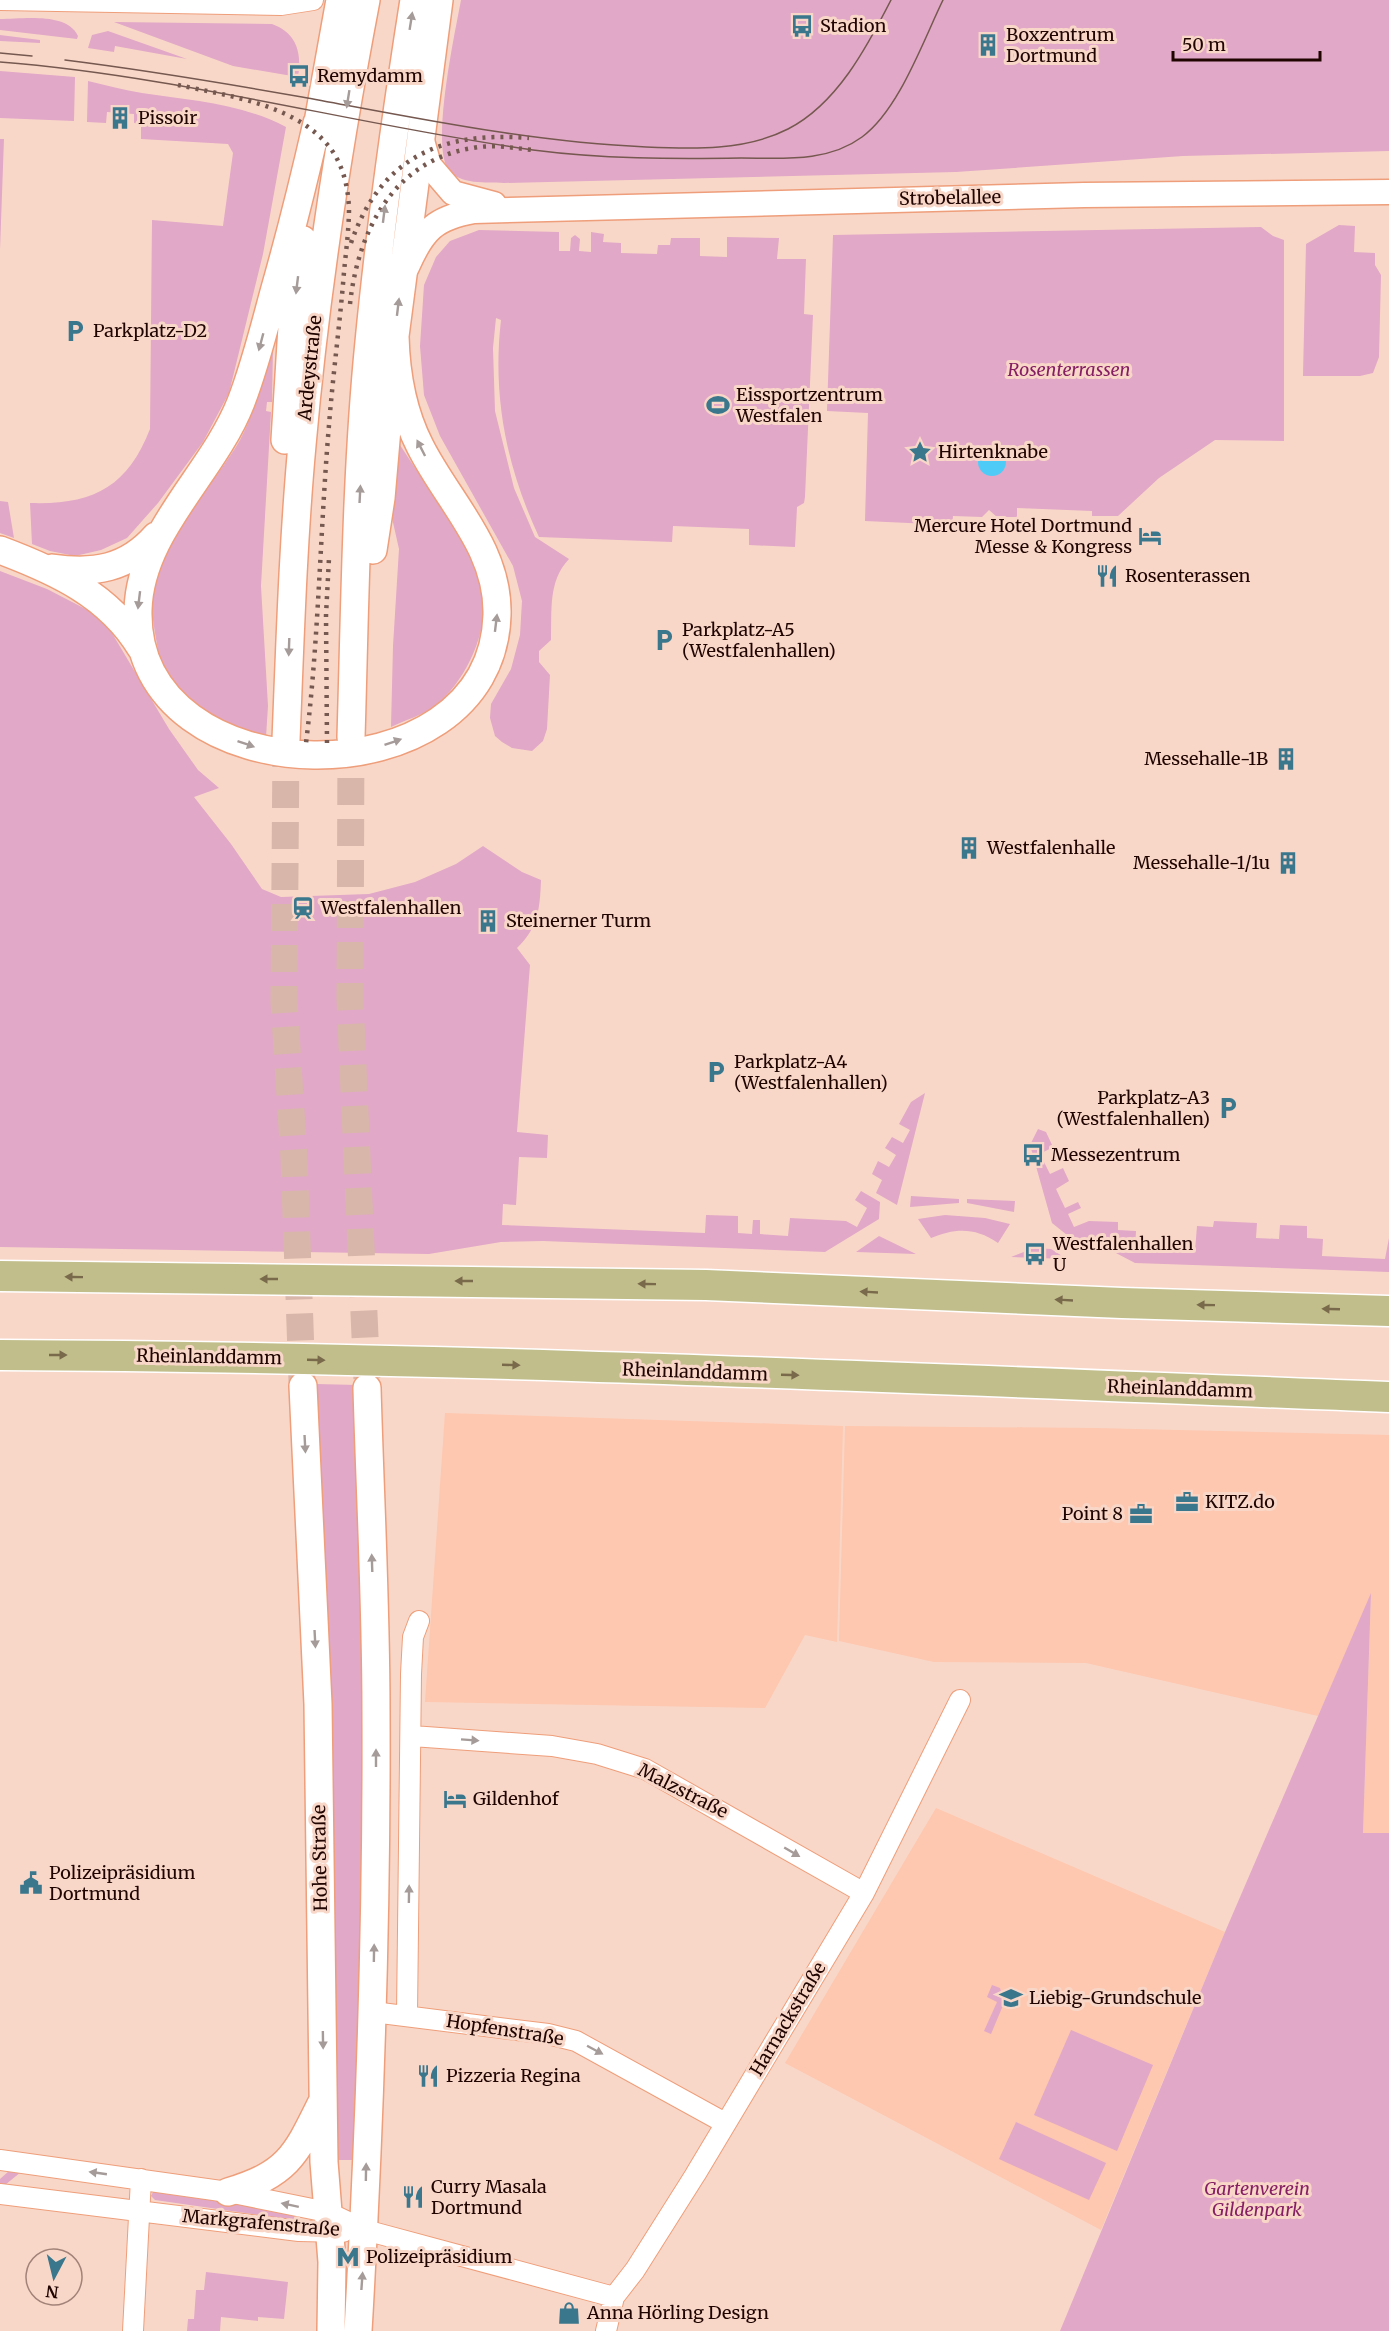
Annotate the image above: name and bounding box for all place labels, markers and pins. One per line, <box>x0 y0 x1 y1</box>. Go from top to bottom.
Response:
bus stop icon: Stadion <box>789 13 815 39</box>
place label: Stadion <box>820 14 887 37</box>
place label: Boxzentrum Dortmund <box>1006 23 1115 67</box>
building icon: Boxzentrum Dortmund <box>975 32 1001 58</box>
bus stop icon: Remydamm <box>286 63 312 89</box>
place label: Remydamm <box>317 64 423 87</box>
building icon: Pissoir <box>107 105 133 131</box>
place label: Pissoir <box>138 106 197 129</box>
parking icon: Parkplatz-D2 <box>62 318 88 344</box>
place label: Parkplatz-D2 <box>93 319 207 342</box>
place label: Eissportzentrum Westfalen <box>735 383 883 427</box>
sports icon: Eissportzentrum Westfalen <box>705 392 731 418</box>
place icon: Hirtenknabe <box>907 439 933 465</box>
place label: Hirtenknabe <box>938 440 1048 463</box>
place label: Mercure Hotel Dortmund Messe & Kongress <box>914 514 1132 558</box>
hotel icon: Mercure Hotel Dortmund Messe & Kongress <box>1137 523 1163 549</box>
restaurant icon: Rosenterassen <box>1094 563 1120 589</box>
place label: Rosenterassen <box>1125 564 1251 587</box>
place label: Parkplatz-A5 (Westfalenhallen) <box>682 618 836 662</box>
parking icon: Parkplatz-A5 (Westfalenhallen) <box>651 627 677 653</box>
building icon: Messehalle-1B <box>1273 746 1299 772</box>
place label: Messehalle-1B <box>1144 747 1268 770</box>
building icon: Westfalenhalle <box>956 835 982 861</box>
place label: Westfalenhalle <box>986 836 1115 859</box>
building icon: Messehalle-1/1u <box>1275 850 1301 876</box>
place label: Messehalle-1/1u <box>1133 851 1270 874</box>
station icon: Westfalenhallen <box>290 895 316 921</box>
place label: Westfalenhallen <box>320 896 461 919</box>
building icon: Steinerner Turm <box>475 908 501 934</box>
place label: Steinerner Turm <box>506 909 651 932</box>
place label: Parkplatz-A4 (Westfalenhallen) <box>734 1050 888 1094</box>
parking icon: Parkplatz-A4 (Westfalenhallen) <box>703 1059 729 1085</box>
place label: Parkplatz-A3 (Westfalenhallen) <box>1056 1086 1210 1130</box>
parking icon: Parkplatz-A3 (Westfalenhallen) <box>1215 1095 1241 1121</box>
bus stop icon: Messezentrum <box>1020 1142 1046 1168</box>
place label: Messezentrum <box>1051 1143 1180 1166</box>
place label: Westfalenhallen U <box>1052 1232 1193 1276</box>
bus stop icon: Westfalenhallen U <box>1022 1241 1048 1267</box>
office icon: KITZ.do <box>1174 1489 1200 1515</box>
place label: KITZ.do <box>1205 1490 1275 1513</box>
office icon: Point 8 <box>1128 1501 1154 1527</box>
place label: Point 8 <box>1062 1502 1123 1525</box>
hotel icon: Gildenhof <box>442 1786 468 1812</box>
place label: Gildenhof <box>473 1787 560 1810</box>
place label: Polizeipräsidium Dortmund <box>49 1861 195 1905</box>
public building icon: Polizeipräsidium Dortmund <box>18 1870 44 1896</box>
school or university icon: Liebig-Grundschule <box>998 1985 1024 2011</box>
place label: Liebig-Grundschule <box>1029 1986 1201 2009</box>
restaurant icon: Pizzeria Regina <box>415 2063 441 2089</box>
place label: Pizzeria Regina <box>446 2064 581 2087</box>
place label: Curry Masala Dortmund <box>431 2175 547 2219</box>
restaurant icon: Curry Masala Dortmund <box>400 2184 426 2210</box>
metro station icon: Polizeipräsidium <box>335 2244 361 2270</box>
place label: Polizeipräsidium <box>366 2245 512 2268</box>
shop icon: Anna Hörling Design <box>556 2300 582 2326</box>
place label: Anna Hörling Design <box>586 2301 769 2324</box>

